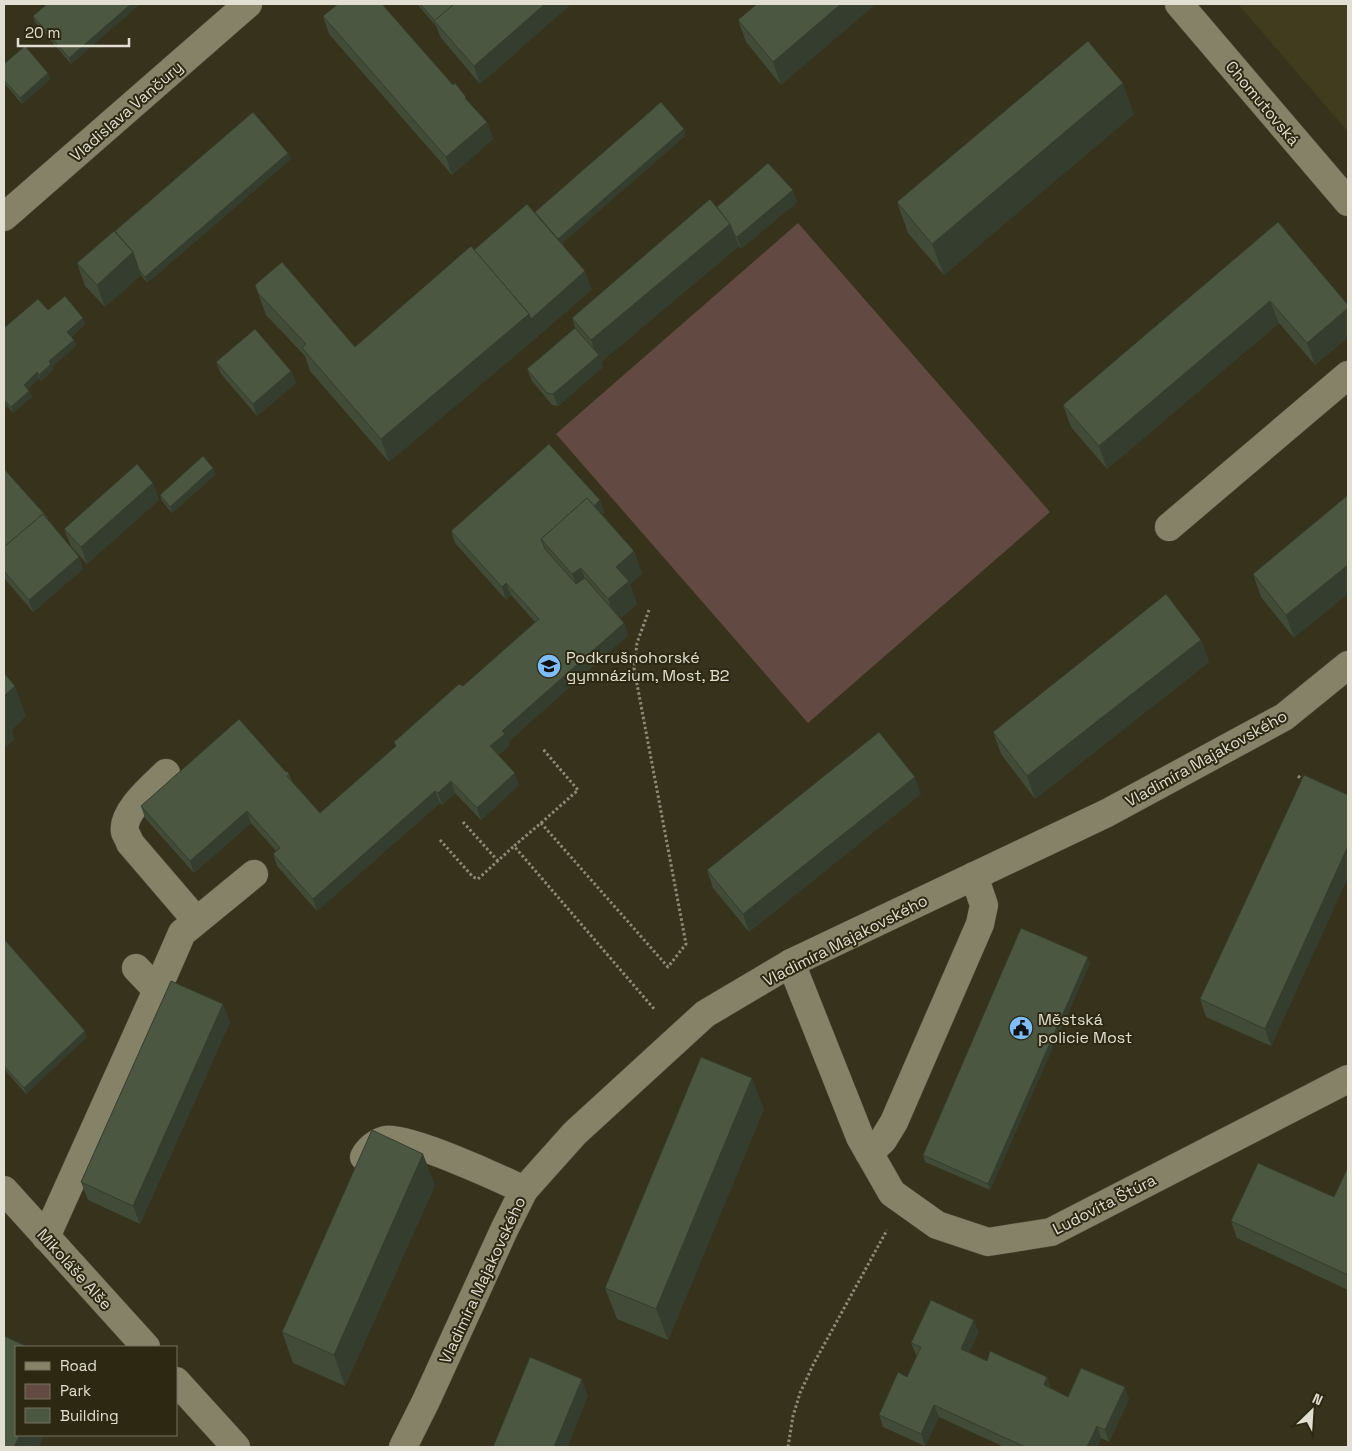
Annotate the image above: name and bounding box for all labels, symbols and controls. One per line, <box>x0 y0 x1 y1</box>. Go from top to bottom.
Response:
scale bar <box>18 15 129 47</box>
text: 20 m <box>25 23 60 42</box>
street label: Vladislava Vančury <box>65 56 187 166</box>
street label: Chomutovská <box>1221 57 1304 150</box>
place label: Podkrušnohorské gymnázium, Most, B2 <box>566 647 729 686</box>
school or university icon: Podkrušnohorské gymnázium, Most, B2 <box>536 653 562 679</box>
street label: Vladimíra Majakovského <box>1122 705 1291 812</box>
street label: Vladimíra Majakovského <box>759 890 931 991</box>
place label: Městská policie Most <box>1038 1009 1132 1048</box>
public building icon: Městská policie Most <box>1008 1015 1034 1041</box>
street label: Ludovíta Štúra <box>1049 1169 1160 1240</box>
street label: Vladimíra Majakovského <box>434 1193 530 1367</box>
street label: Mikoláše Alše <box>32 1224 117 1314</box>
legend <box>15 1346 178 1436</box>
text: Road <box>60 1356 97 1375</box>
text: Park <box>60 1381 91 1400</box>
north arrow <box>1287 1386 1337 1436</box>
text: N <box>1309 1389 1326 1409</box>
text: Building <box>60 1406 119 1425</box>

